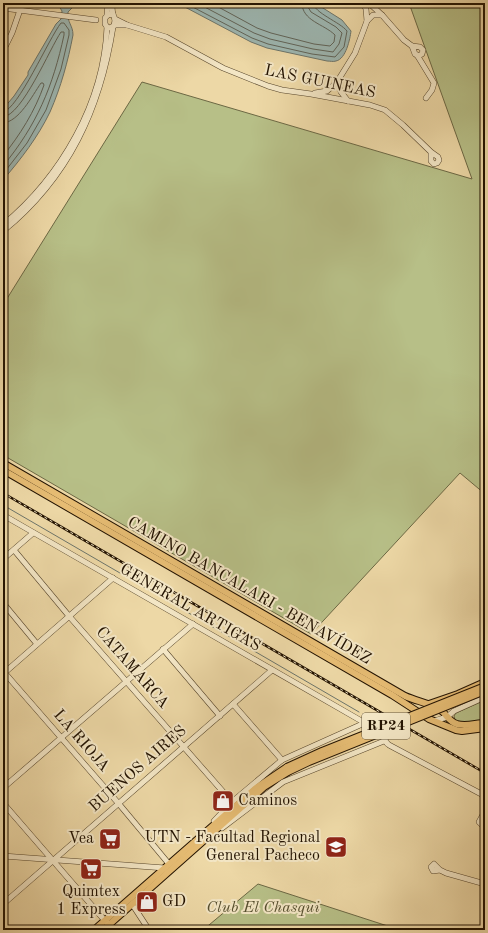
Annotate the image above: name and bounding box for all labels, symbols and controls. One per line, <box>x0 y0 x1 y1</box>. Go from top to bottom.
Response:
street label: LAS GUINEAS <box>263 62 377 102</box>
street label: CAMINO BANCALARI - BENAVÍDEZ <box>124 511 376 668</box>
street label: GENERAL ARTIGAS <box>117 561 263 655</box>
street label: CATAMARCA <box>92 624 172 712</box>
street label: LA RIOJA <box>50 707 112 775</box>
road number: RP24 <box>362 713 410 739</box>
street label: BUENOS AIRES <box>86 723 190 815</box>
shop icon: Caminos <box>210 788 236 814</box>
place label: Caminos <box>238 793 297 809</box>
supermarket icon: Vea <box>97 826 123 852</box>
place label: UTN - Facultad Regional General Pacheco <box>144 830 320 864</box>
place label: Vea <box>68 831 94 847</box>
school or university icon: UTN - Facultad Regional General Pacheco <box>323 834 349 860</box>
supermarket icon: Quimtex 1 Express <box>78 856 104 882</box>
place label: Quimtex 1 Express <box>56 884 126 918</box>
shop icon: GD <box>134 889 160 915</box>
place label: GD <box>162 894 186 910</box>
park label: Club El Chasqui <box>206 900 320 916</box>

